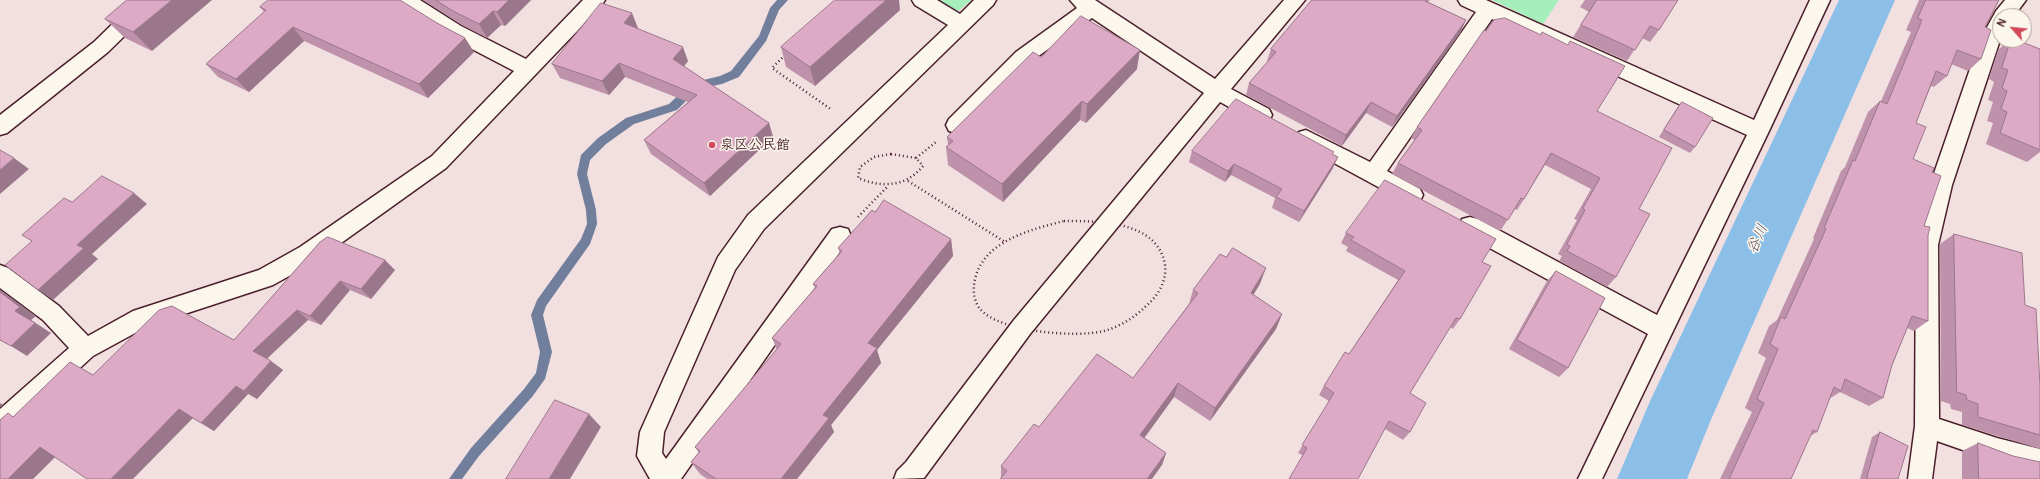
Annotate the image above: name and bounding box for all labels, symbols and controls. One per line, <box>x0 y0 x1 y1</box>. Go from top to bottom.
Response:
north arrow <box>1992 8 2032 48</box>
text: N <box>1994 17 2009 29</box>
place label: 泉区公民館 <box>720 137 790 153</box>
marker: 泉区公民館 <box>707 140 717 150</box>
water label: 谷川 <box>1744 222 1772 256</box>

